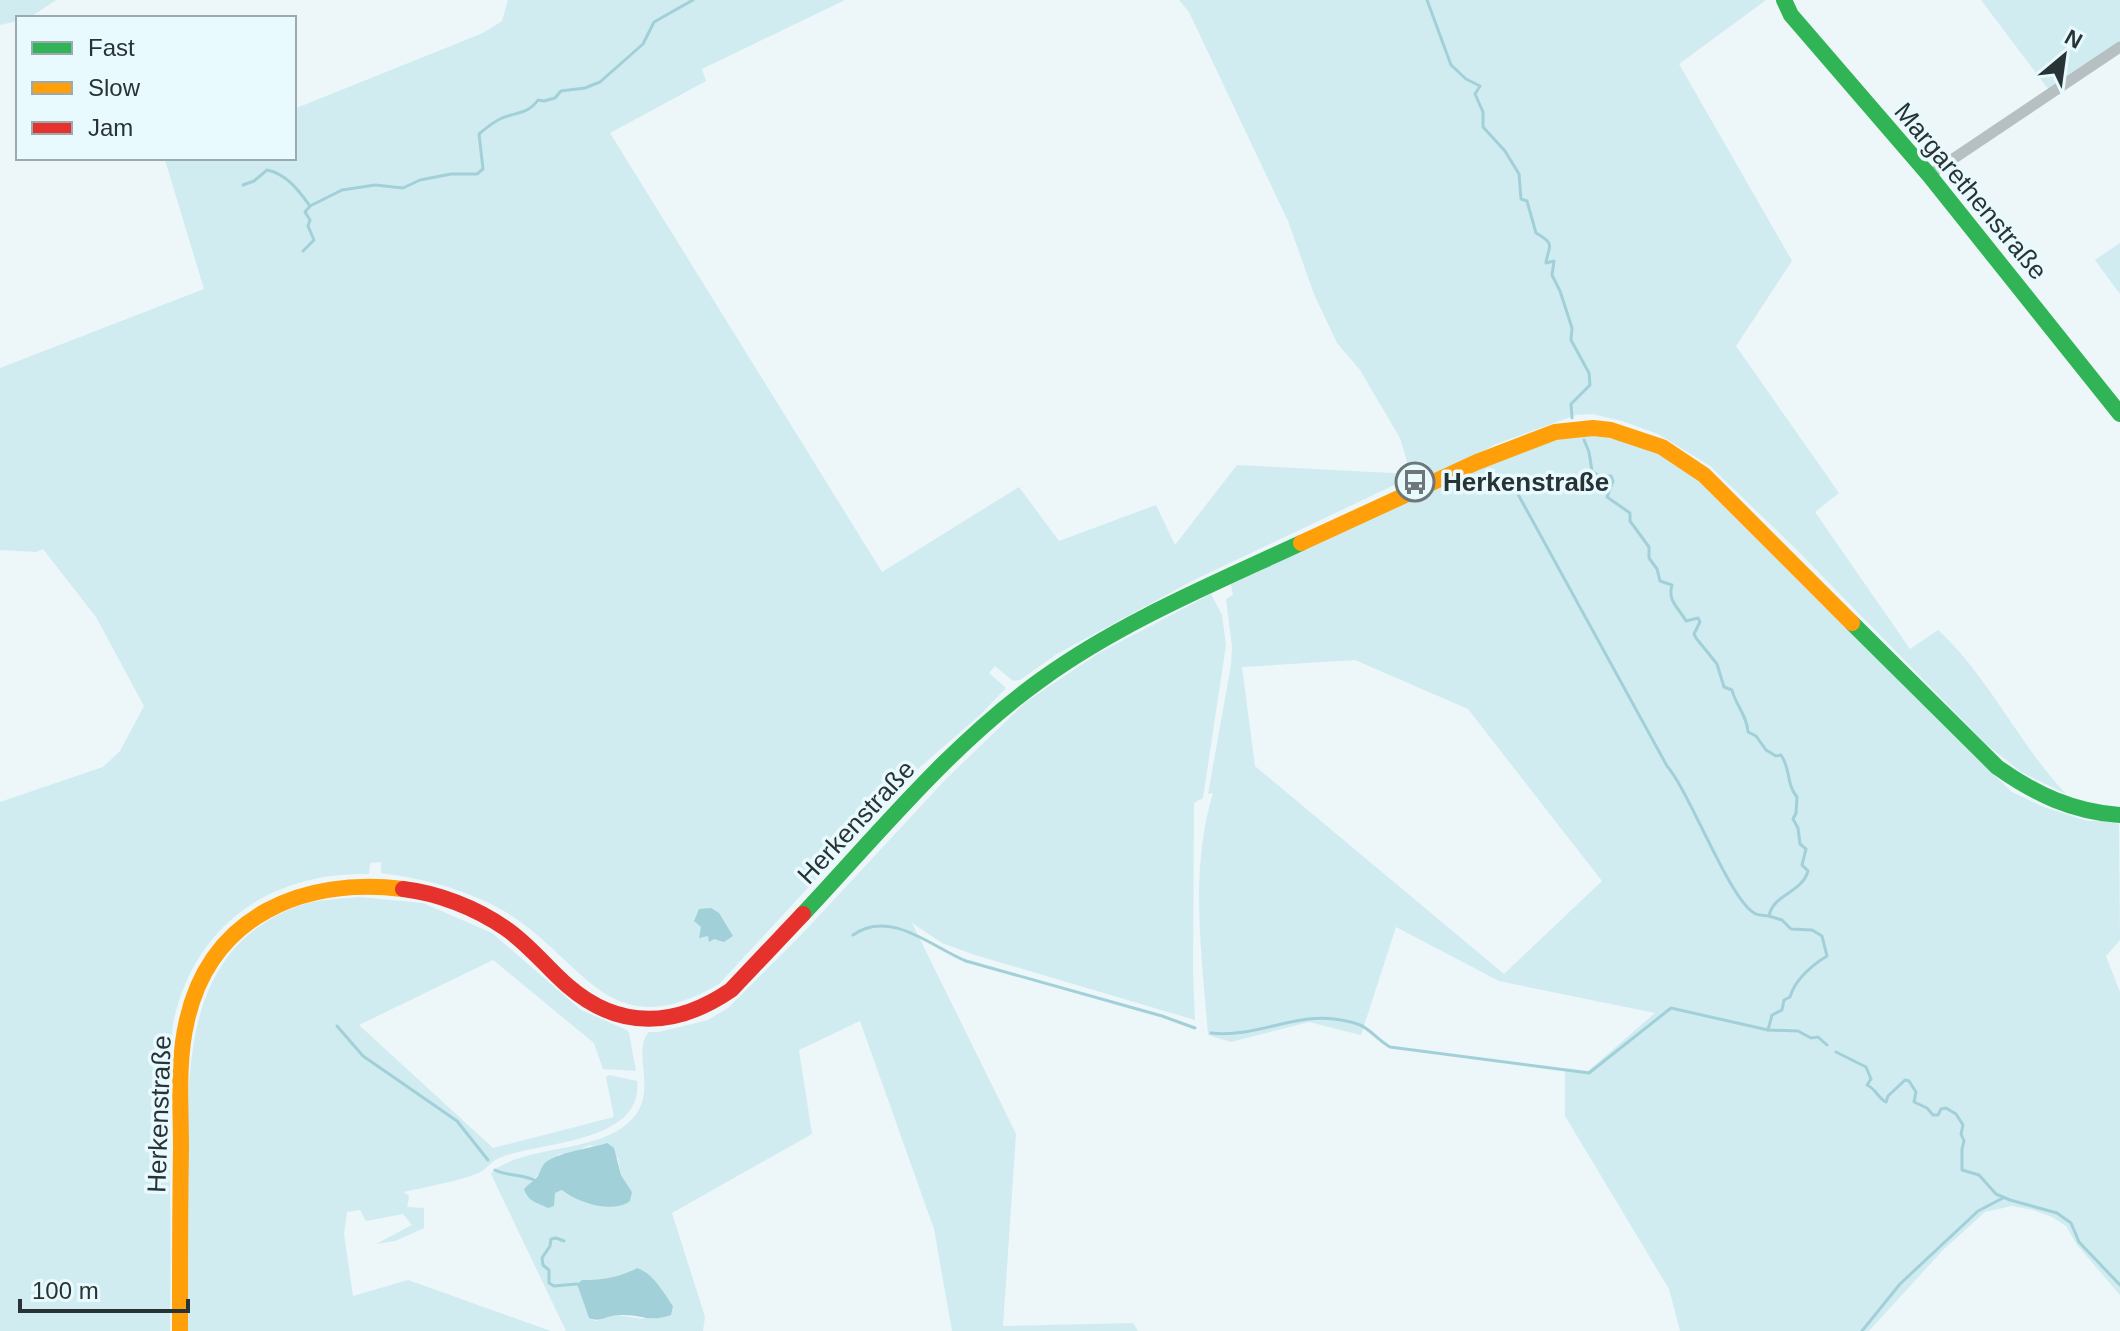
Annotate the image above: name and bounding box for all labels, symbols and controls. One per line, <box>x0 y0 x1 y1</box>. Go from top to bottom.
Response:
legend <box>16 16 296 160</box>
north arrow <box>2024 16 2104 96</box>
text: N <box>2060 24 2086 54</box>
text: Fast <box>88 34 135 61</box>
text: Slow <box>88 74 141 101</box>
street label: Margarethenstraße <box>1888 97 2054 285</box>
text: Jam <box>88 114 133 141</box>
bus stop icon: Herkenstraße <box>1394 461 1436 503</box>
place label: Herkenstraße <box>1443 467 1609 497</box>
street label: Herkenstraße <box>791 754 921 890</box>
street label: Herkenstraße <box>141 1035 177 1193</box>
scale bar <box>20 1263 188 1313</box>
text: 100 m <box>32 1277 99 1304</box>

